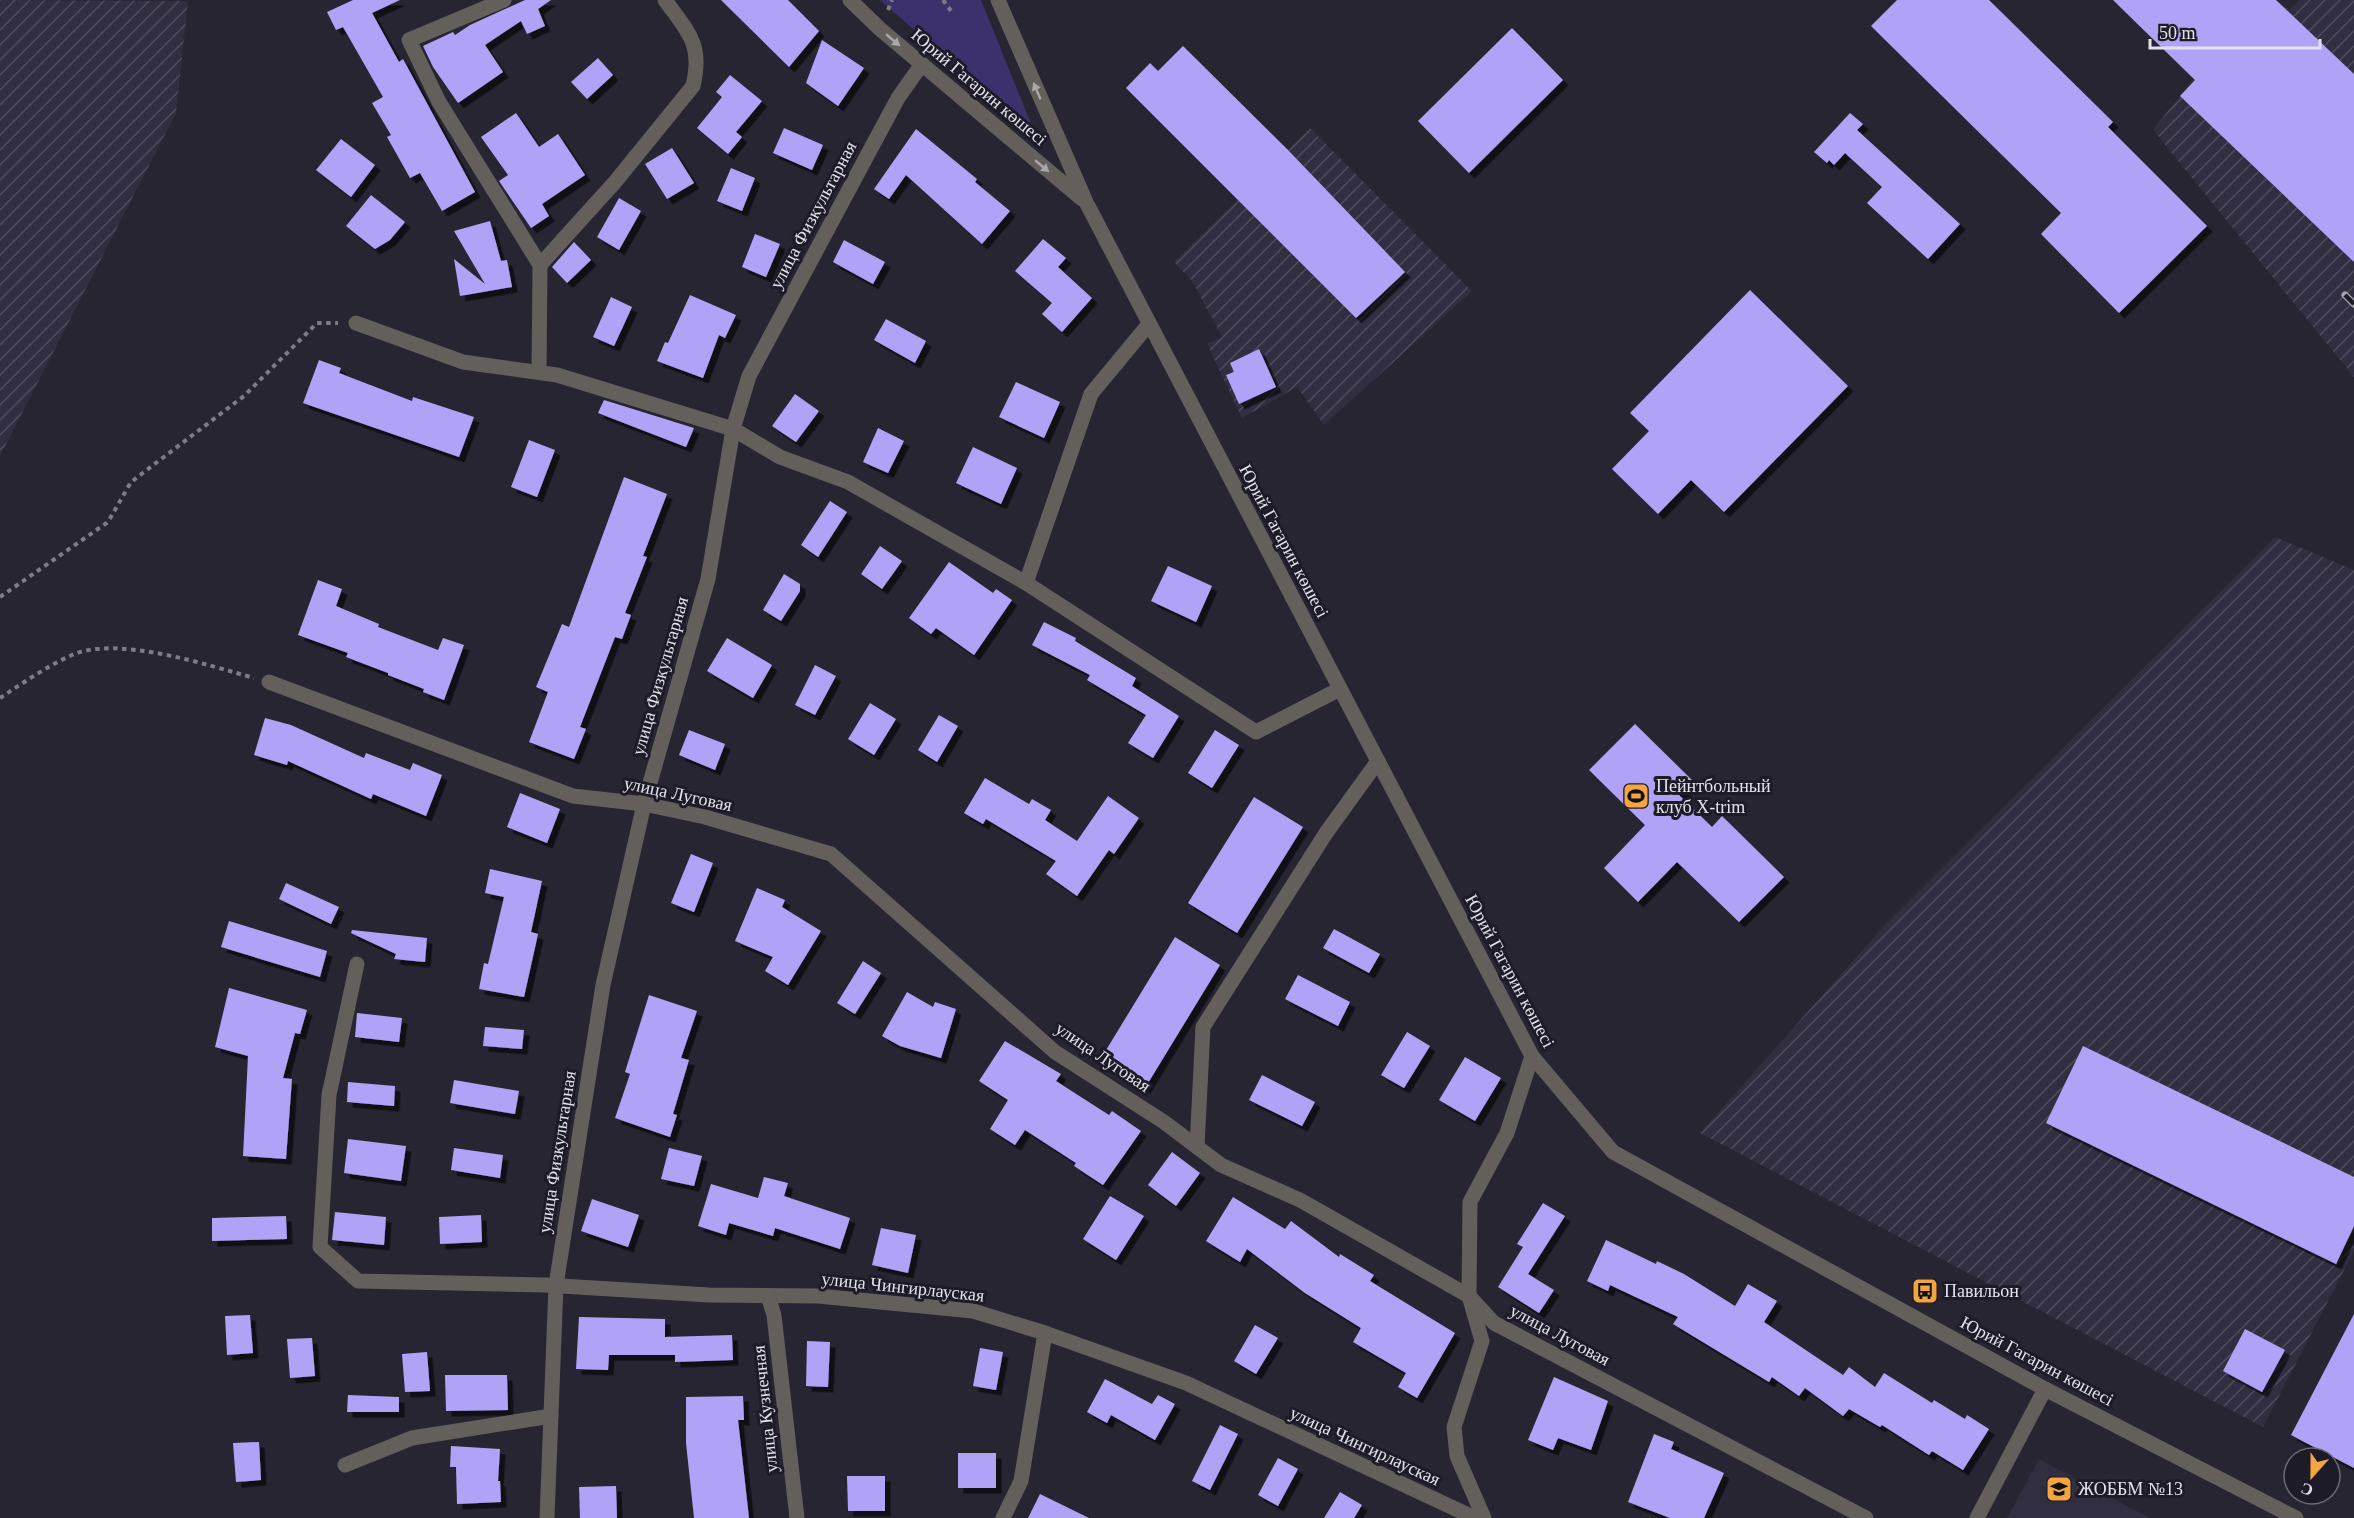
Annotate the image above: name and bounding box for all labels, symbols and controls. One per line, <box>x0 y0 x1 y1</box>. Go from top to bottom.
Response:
scale bar <box>2150 12 2320 50</box>
text: 50 m <box>2159 23 2196 43</box>
street label: Юрий Гагарин көшесі <box>907 25 1051 149</box>
one-way arrow <box>885 33 900 46</box>
one-way arrow <box>1032 82 1042 100</box>
street label: улица Физкультарная <box>766 138 860 292</box>
one-way arrow <box>1034 159 1050 172</box>
street label: Юрий Гагарин көшесі <box>1235 461 1333 621</box>
street label: улица Физкультарная <box>628 594 692 758</box>
street label: улица Луговая <box>622 773 734 815</box>
place label: Пейнтбольный клуб X-trim <box>1656 776 1771 817</box>
sports icon: Пейнтбольный клуб X-trim <box>1621 781 1651 811</box>
street label: Юрий Гагарин көшесі <box>1461 891 1559 1051</box>
street label: улица Луговая <box>1052 1018 1154 1096</box>
street label: улица Физкультарная <box>534 1069 580 1235</box>
street label: улица Чингирлауская <box>821 1269 985 1305</box>
bus stop icon: Павильон <box>1910 1276 1940 1306</box>
place label: Павильон <box>1944 1281 2019 1301</box>
street label: улица Луговая <box>1507 1300 1613 1370</box>
street label: Юрий Гагарин көшесі <box>1957 1312 2117 1410</box>
street label: улица Кузнечная <box>748 1344 782 1474</box>
street label: улица Чингирлауская <box>1287 1402 1443 1490</box>
north arrow <box>2282 1446 2342 1506</box>
school or university icon: ЖОББМ №13 <box>2044 1474 2074 1504</box>
place label: ЖОББМ №13 <box>2078 1479 2183 1499</box>
text: С <box>2298 1480 2315 1500</box>

